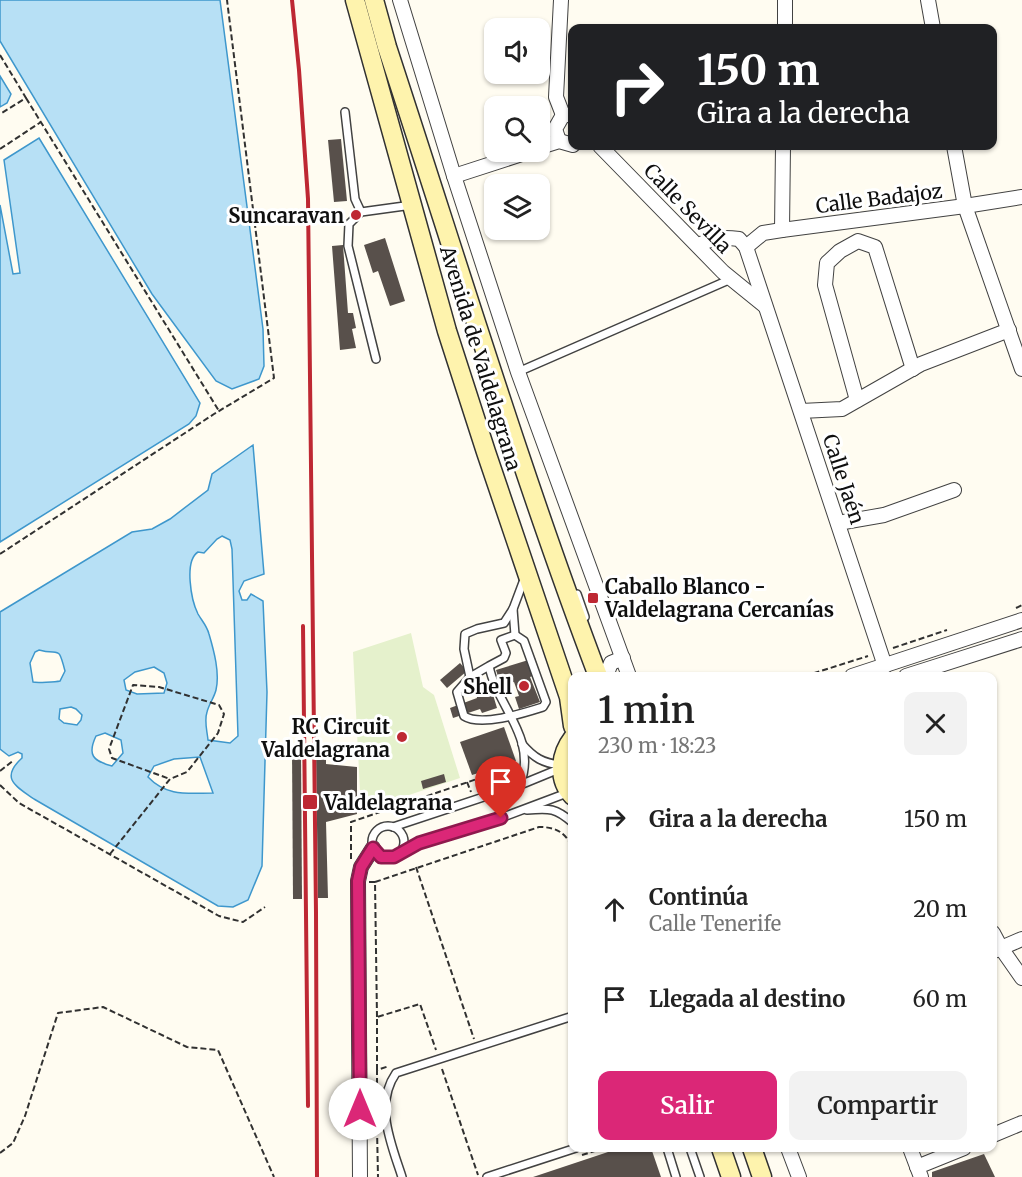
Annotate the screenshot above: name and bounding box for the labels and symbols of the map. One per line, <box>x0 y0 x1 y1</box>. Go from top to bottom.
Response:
street label: Calle Sevilla <box>639 158 737 258</box>
street label: Calle Badajoz <box>814 178 944 218</box>
place label: Suncaravan <box>228 203 344 228</box>
marker: Suncaravan <box>349 208 363 222</box>
street label: Avenida de Valdelagrana <box>435 242 527 474</box>
street label: Calle Jaén <box>818 431 870 527</box>
place label: Caballo Blanco - Valdelagrana Cercanías <box>604 574 834 622</box>
marker: Caballo Blanco - Valdelagrana Cercanías <box>586 591 600 605</box>
place label: Shell <box>463 674 513 699</box>
marker: Shell <box>517 679 531 693</box>
place label: RC Circuit Valdelagrana <box>260 714 390 762</box>
marker: RC Circuit Valdelagrana <box>395 730 409 744</box>
pin <box>475 756 526 818</box>
place label: Valdelagrana <box>323 790 453 815</box>
marker: Valdelagrana <box>301 793 319 811</box>
position arrow <box>328 1077 392 1141</box>

